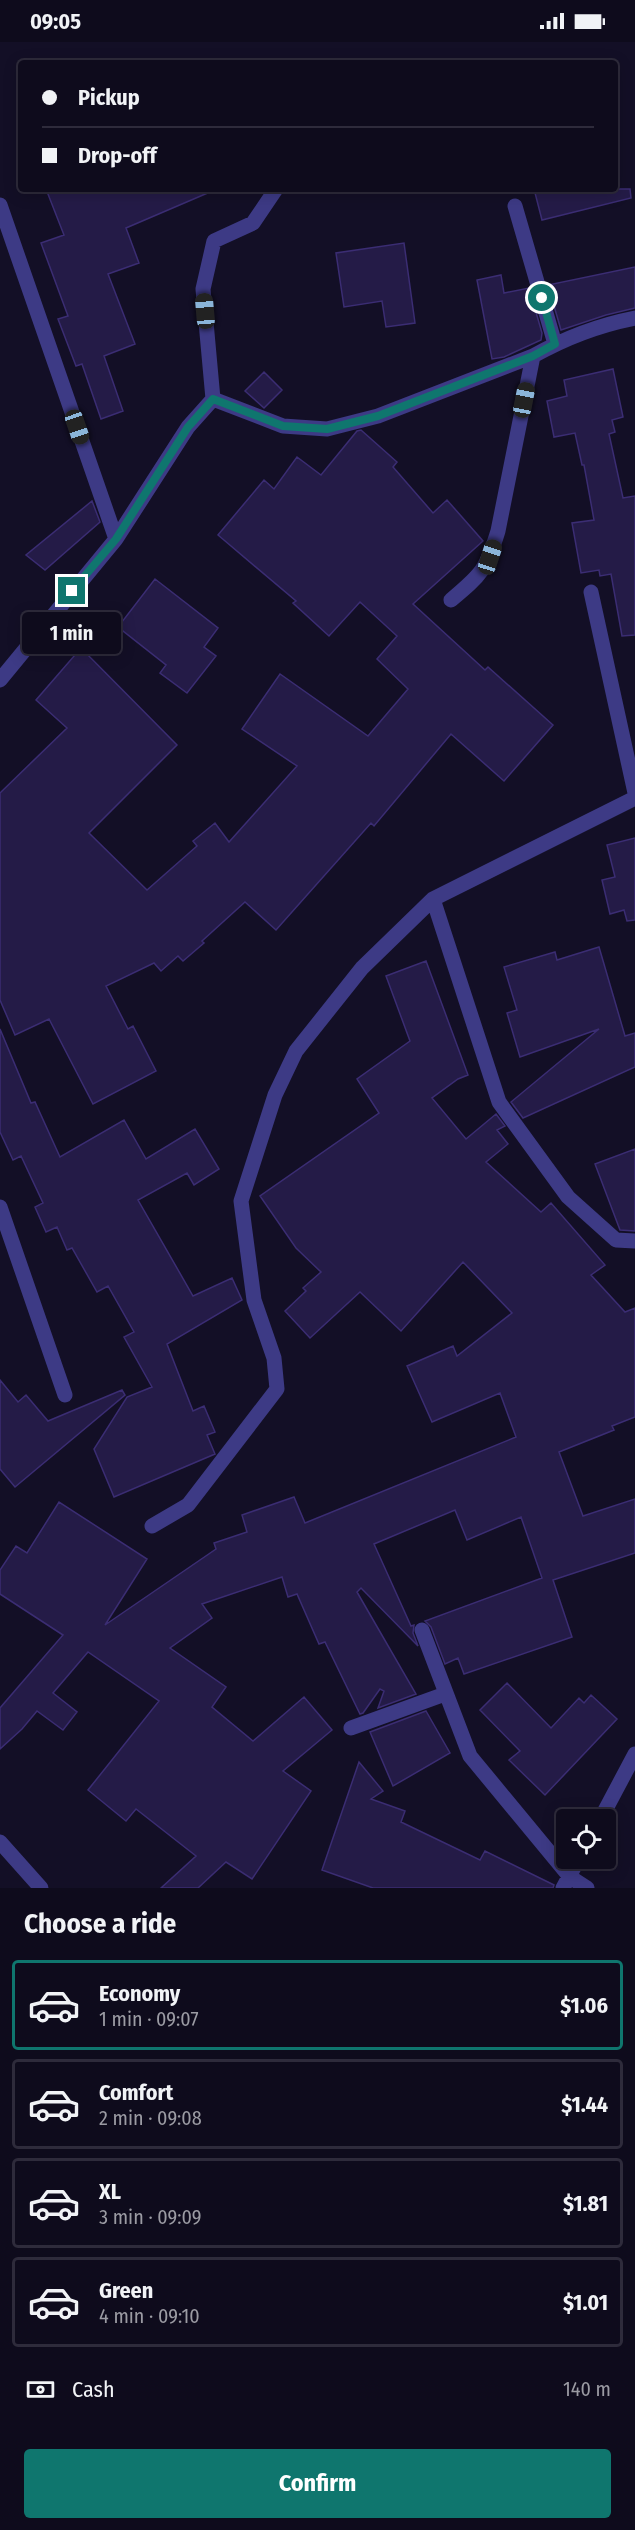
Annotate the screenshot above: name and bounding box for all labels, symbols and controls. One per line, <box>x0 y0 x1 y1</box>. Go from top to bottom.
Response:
text: 09:05 <box>30 8 81 35</box>
text: Pickup <box>78 84 140 111</box>
text: Drop-off <box>78 142 157 169</box>
route start <box>528 284 555 311</box>
car <box>194 292 216 330</box>
car <box>512 381 536 419</box>
car <box>63 407 91 447</box>
car <box>476 537 504 577</box>
route end <box>58 577 85 604</box>
callout: 1 min <box>22 612 122 654</box>
text: 1 min <box>50 621 93 645</box>
map controls <box>556 1809 616 1869</box>
button: locate <box>556 1809 616 1869</box>
text: Choose a ride <box>24 1908 176 1940</box>
icon: car <box>27 1978 81 2032</box>
text: Economy <box>99 1980 180 2007</box>
text: $1.06 <box>560 1992 608 2019</box>
text: 1 min · 09:07 <box>99 2007 198 2031</box>
icon: car <box>27 2077 81 2131</box>
text: Comfort <box>99 2079 173 2106</box>
text: $1.44 <box>561 2091 608 2118</box>
text: 2 min · 09:08 <box>99 2106 202 2130</box>
icon: car <box>27 2176 81 2230</box>
text: XL <box>99 2178 121 2205</box>
text: $1.81 <box>563 2190 608 2217</box>
text: 3 min · 09:09 <box>99 2205 202 2229</box>
icon: car <box>27 2275 81 2329</box>
text: Green <box>99 2277 153 2304</box>
text: $1.01 <box>563 2289 608 2316</box>
text: 4 min · 09:10 <box>99 2304 200 2328</box>
icon: cash <box>24 2373 57 2406</box>
text: Cash <box>72 2376 115 2403</box>
text: 140 m <box>563 2377 611 2401</box>
button: Confirm <box>24 2449 611 2518</box>

